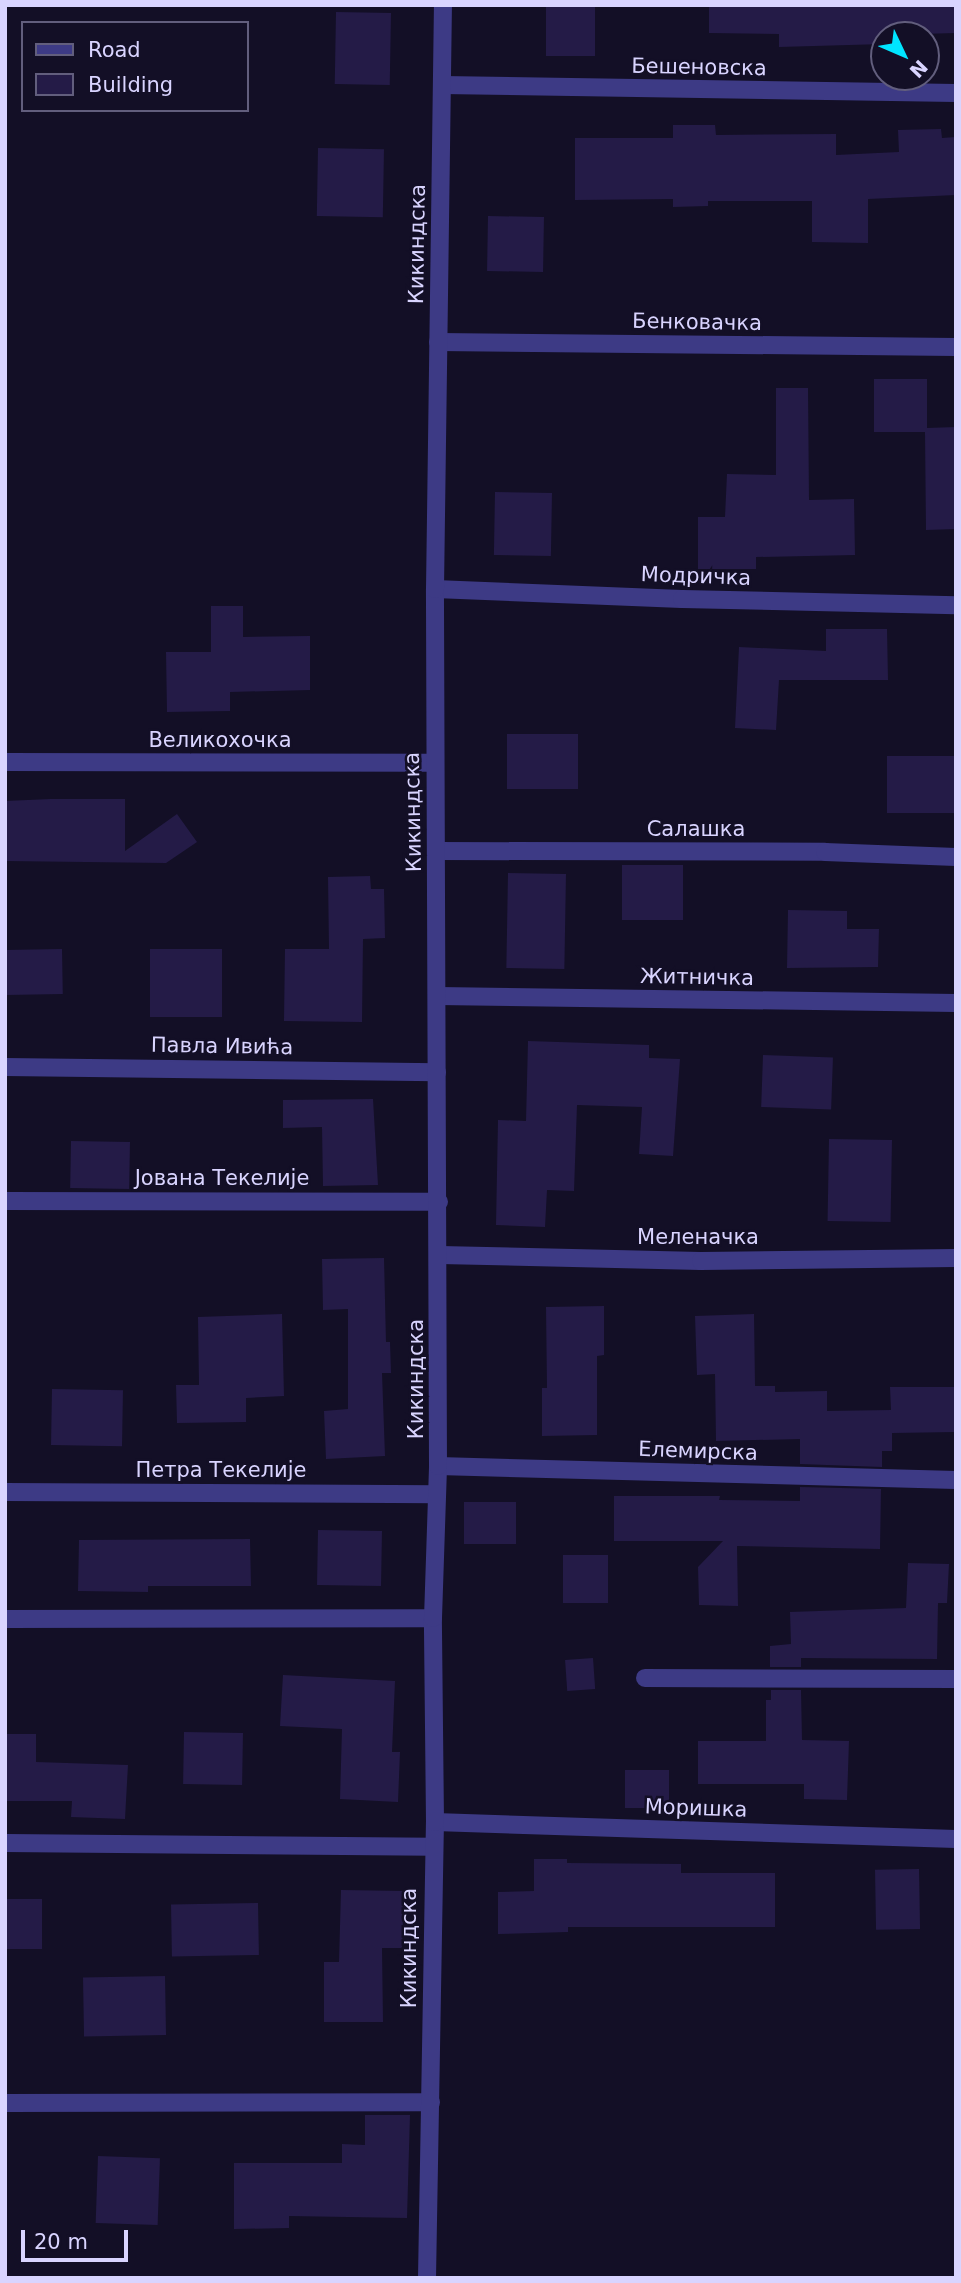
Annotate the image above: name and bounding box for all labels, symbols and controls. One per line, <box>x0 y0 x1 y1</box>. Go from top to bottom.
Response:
legend <box>21 21 248 112</box>
north arrow <box>870 21 940 91</box>
text: Road <box>88 38 141 62</box>
street label: Бешеновска <box>631 53 767 81</box>
text: N <box>905 56 932 83</box>
text: Building <box>88 73 173 97</box>
street label: Кикиндска <box>403 184 431 304</box>
street label: Бенковачка <box>632 308 762 336</box>
street label: Модричка <box>640 561 752 591</box>
street label: Великохочка <box>148 727 292 753</box>
street label: Кикиндска <box>399 752 427 872</box>
street label: Салашка <box>647 816 745 842</box>
street label: Житничка <box>640 963 754 991</box>
street label: Павла Ивића <box>151 1032 293 1060</box>
street label: Јована Текелије <box>135 1165 309 1191</box>
street label: Меленачка <box>637 1224 759 1250</box>
street label: Кикиндска <box>403 1319 429 1439</box>
street label: Елемирска <box>638 1436 758 1466</box>
street label: Петра Текелије <box>136 1457 306 1483</box>
street label: Моришка <box>644 1794 748 1822</box>
street label: Кикиндска <box>396 1888 422 2008</box>
scale bar <box>24 2216 131 2260</box>
text: 20 m <box>34 2230 88 2254</box>

